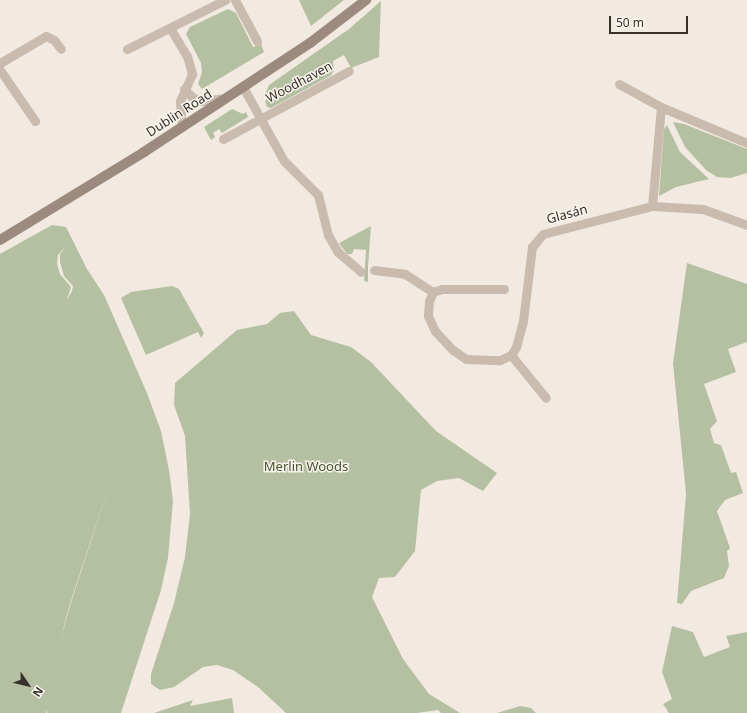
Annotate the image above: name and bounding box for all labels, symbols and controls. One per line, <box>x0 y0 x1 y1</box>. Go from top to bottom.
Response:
scale bar <box>611 8 690 34</box>
text: 50 m <box>616 14 644 31</box>
street label: Woodhaven <box>263 58 335 106</box>
street label: Dublin Road <box>143 86 215 140</box>
street label: Glasán <box>545 201 589 227</box>
park label: Merlin Woods <box>264 458 348 474</box>
north arrow <box>8 665 48 705</box>
text: N <box>30 684 47 700</box>

